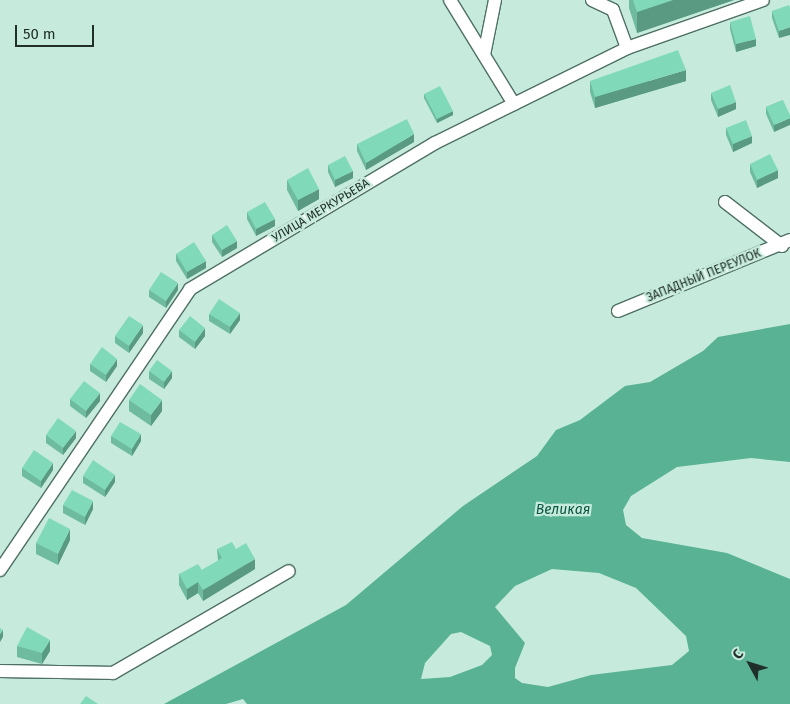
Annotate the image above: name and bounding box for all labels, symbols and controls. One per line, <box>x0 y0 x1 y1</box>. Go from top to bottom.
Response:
scale bar <box>18 15 96 47</box>
text: 50 m <box>23 25 56 43</box>
street label: УЛИЦА МЕРКУРЬЕВА <box>270 176 372 246</box>
street label: ЗАПАДНЫЙ ПЕРЕУЛОК <box>645 246 763 306</box>
water label: Великая <box>536 502 590 518</box>
north arrow <box>725 639 775 689</box>
text: С <box>729 646 747 663</box>

